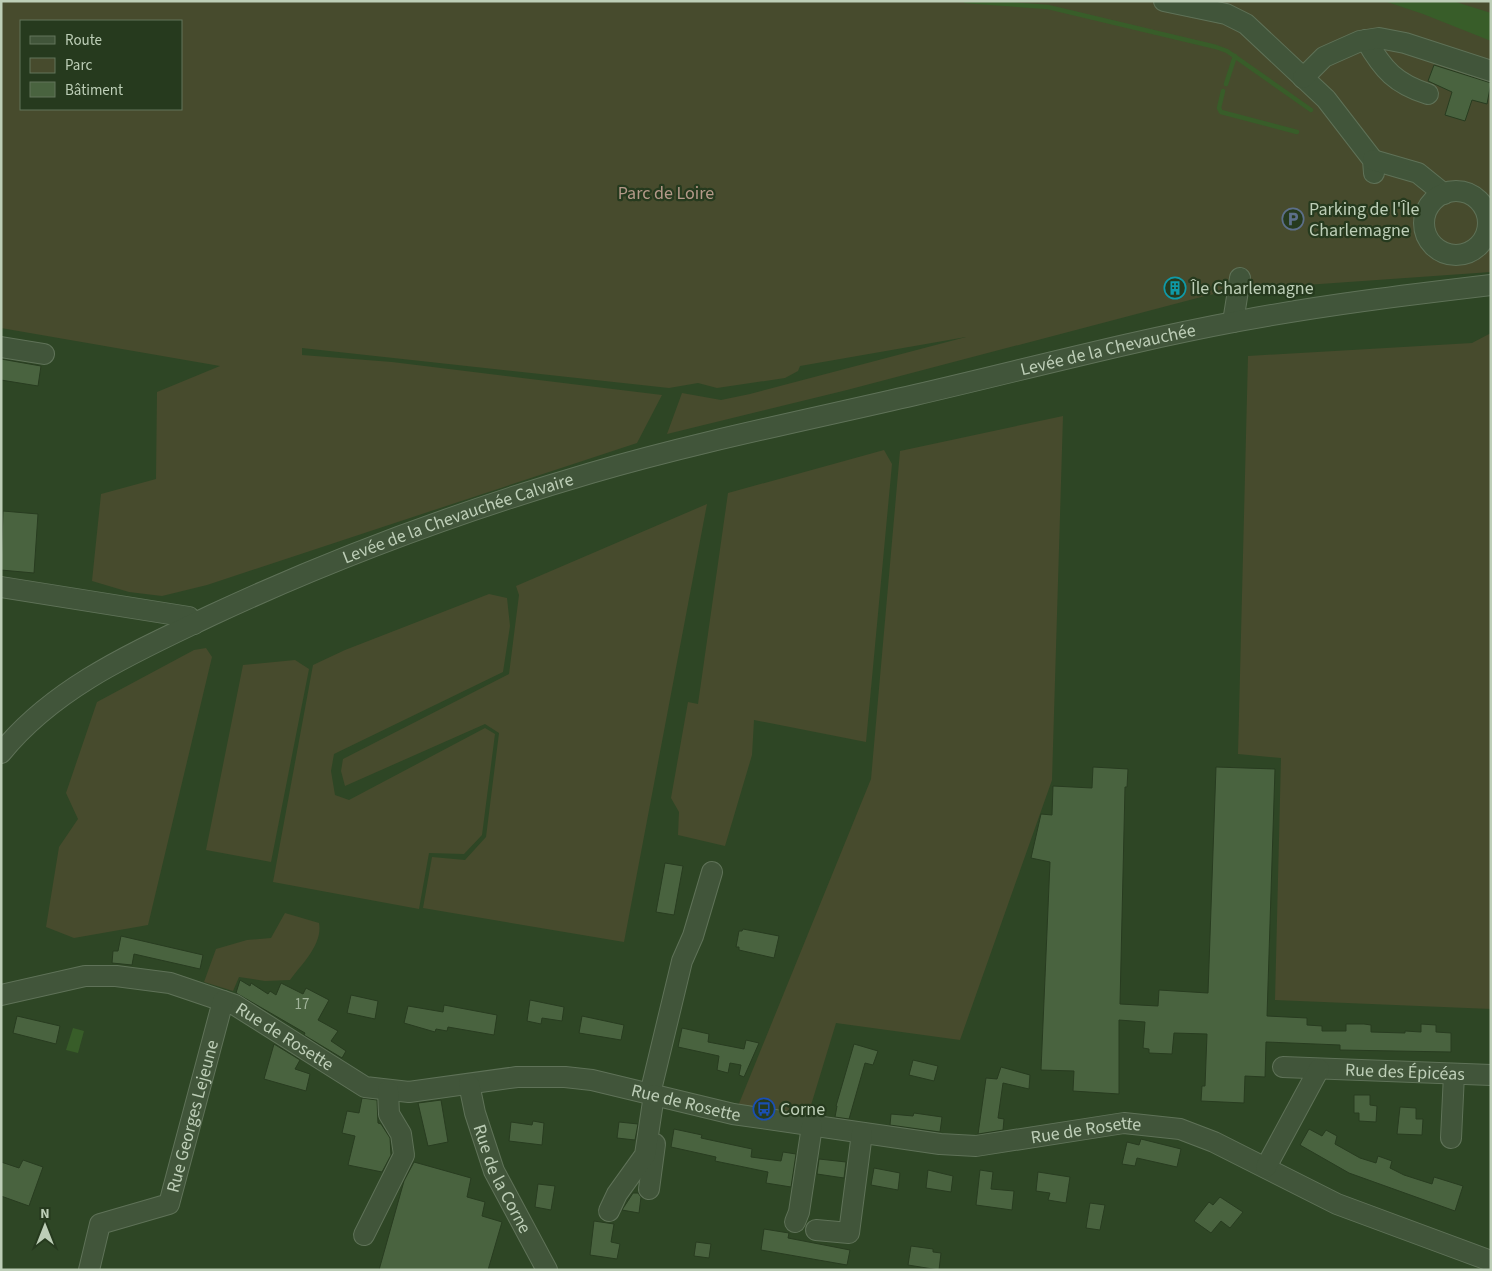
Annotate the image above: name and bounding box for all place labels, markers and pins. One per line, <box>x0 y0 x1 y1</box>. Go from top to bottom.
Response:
place label: Parking de l'Île Charlemagne <box>1309 197 1420 243</box>
parking icon: Parking de l'Île Charlemagne <box>1281 207 1305 231</box>
building icon: Île Charlemagne <box>1163 276 1187 300</box>
place label: Île Charlemagne <box>1190 276 1314 301</box>
bus stop icon: Corne <box>752 1097 776 1121</box>
place label: Corne <box>780 1097 825 1122</box>

